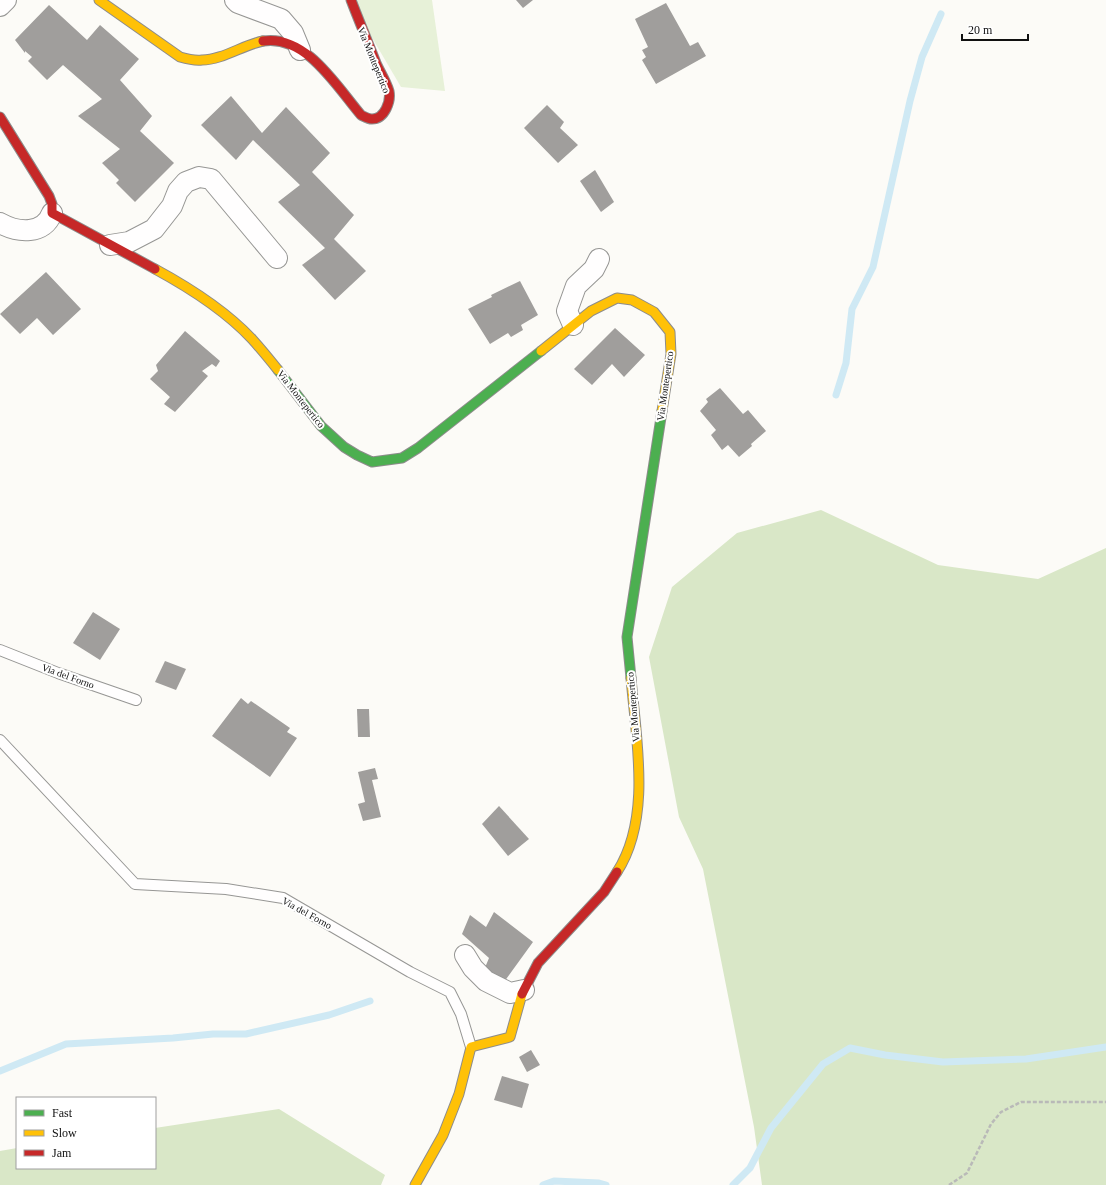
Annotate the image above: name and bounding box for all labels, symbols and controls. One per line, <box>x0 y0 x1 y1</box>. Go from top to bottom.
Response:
scale bar <box>962 16 1028 42</box>
text: 20 m <box>968 23 993 37</box>
street label: Via Montepertico <box>356 25 392 95</box>
street label: Via Montepertico <box>655 350 675 422</box>
street label: Via Montepertico <box>275 368 327 430</box>
street label: Via del Forno <box>40 661 96 691</box>
street label: Via Montepertico <box>624 672 642 742</box>
street label: Via del Forno <box>280 895 334 931</box>
legend <box>16 1097 156 1169</box>
text: Fast <box>52 1106 73 1120</box>
text: Slow <box>52 1126 77 1140</box>
text: Jam <box>52 1146 72 1160</box>

